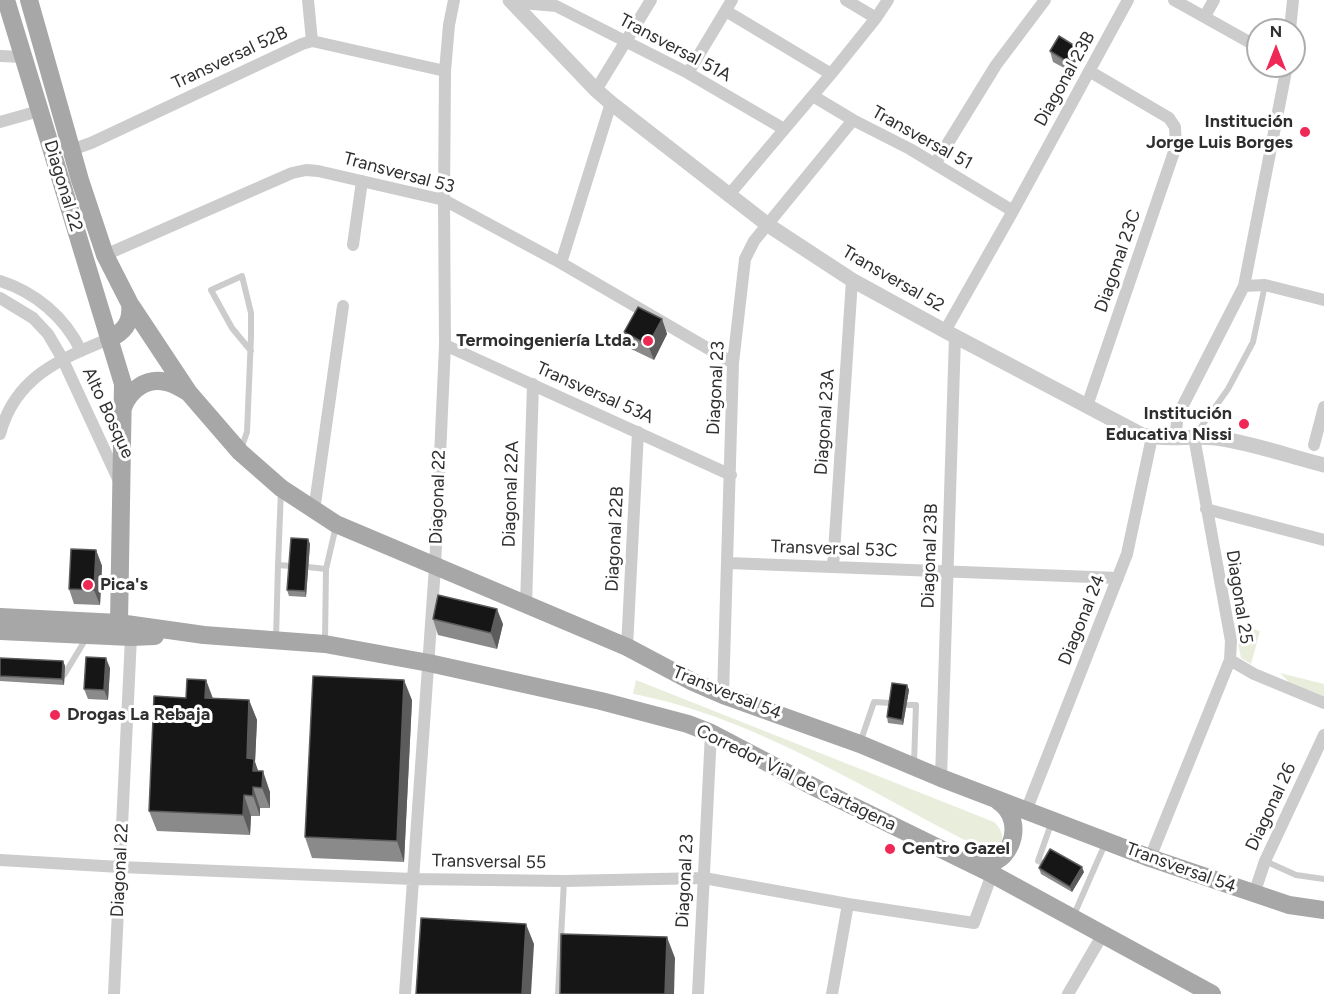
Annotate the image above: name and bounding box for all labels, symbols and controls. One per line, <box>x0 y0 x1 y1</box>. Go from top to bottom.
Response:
street label: Transversal 51A <box>615 9 735 87</box>
north arrow <box>1246 18 1306 78</box>
street label: Transversal 52B <box>169 22 291 94</box>
text: N <box>1270 22 1282 41</box>
street label: Diagonal 23B <box>1030 28 1100 130</box>
street label: Transversal 51 <box>868 101 976 175</box>
place label: Institución Jorge Luis Borges <box>1146 111 1293 154</box>
marker: Institución Jorge Luis Borges <box>1298 125 1312 139</box>
street label: Diagonal 22 <box>39 138 87 234</box>
street label: Transversal 53 <box>341 148 457 198</box>
street label: Diagonal 23C <box>1090 207 1146 315</box>
street label: Transversal 52 <box>838 241 948 317</box>
place label: Termoingeniería Ltda. <box>456 330 636 352</box>
marker: Termoingeniería Ltda. <box>641 334 655 348</box>
street label: Diagonal 23 <box>703 340 729 436</box>
street label: Transversal 53A <box>533 357 657 429</box>
street label: Alto Bosque <box>78 364 138 462</box>
street label: Diagonal 23A <box>811 368 839 476</box>
place label: Institución Educativa Nissi <box>1105 403 1232 446</box>
marker: Institución Educativa Nissi <box>1237 417 1251 431</box>
street label: Diagonal 22A <box>498 440 524 548</box>
street label: Diagonal 22 <box>426 449 450 545</box>
street label: Diagonal 22B <box>601 486 629 592</box>
street label: Diagonal 23B <box>917 503 943 609</box>
street label: Transversal 53C <box>770 536 898 562</box>
street label: Diagonal 25 <box>1221 549 1257 645</box>
street label: Diagonal 24 <box>1054 572 1110 668</box>
place label: Pica's <box>100 574 148 596</box>
marker: Pica's <box>81 578 95 592</box>
street label: Transversal 54 <box>669 661 785 725</box>
place label: Drogas La Rebaja <box>67 704 210 726</box>
marker: Drogas La Rebaja <box>48 708 62 722</box>
street label: Corredor Vial de Cartagena <box>692 720 900 836</box>
street label: Diagonal 26 <box>1241 760 1301 854</box>
street label: Diagonal 22 <box>107 822 133 918</box>
street label: Diagonal 23 <box>672 833 698 929</box>
place label: Centro Gazel <box>902 838 1010 860</box>
street label: Transversal 54 <box>1123 838 1239 898</box>
marker: Centro Gazel <box>883 842 897 856</box>
street label: Transversal 55 <box>432 850 546 874</box>

